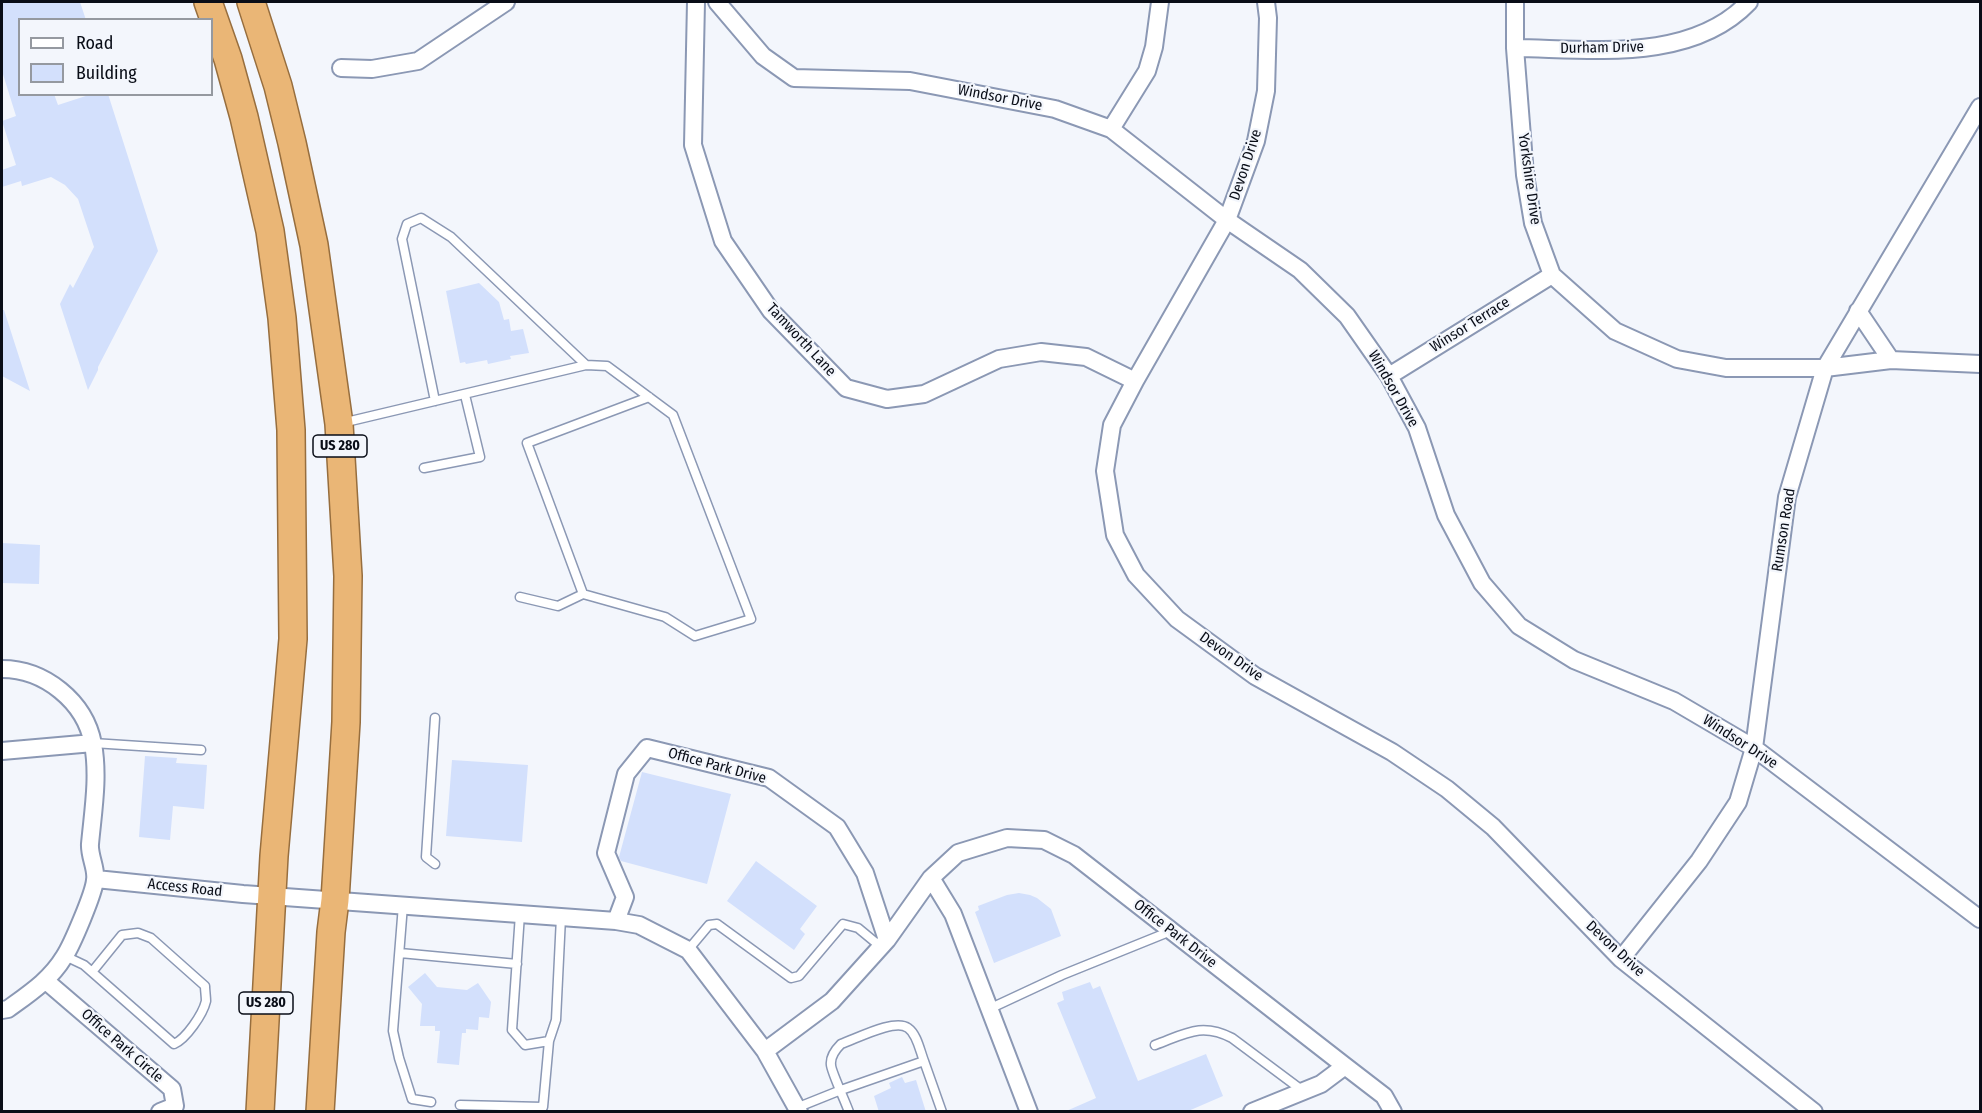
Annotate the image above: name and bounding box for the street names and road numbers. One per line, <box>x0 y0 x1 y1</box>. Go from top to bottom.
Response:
street label: Durham Drive <box>1560 38 1644 58</box>
street label: Windsor Drive <box>956 81 1044 115</box>
street label: Devon Drive <box>1226 127 1266 203</box>
street label: Yorkshire Drive <box>1514 132 1544 226</box>
street label: Winsor Terrace <box>1427 293 1513 357</box>
street label: Tamworth Lane <box>763 300 839 380</box>
street label: Windsor Drive <box>1364 347 1422 431</box>
road number: US 280 <box>313 435 367 457</box>
street label: Rumson Road <box>1769 487 1799 573</box>
street label: Devon Drive <box>1196 628 1266 686</box>
street label: Windsor Drive <box>1699 711 1781 773</box>
street label: Office Park Drive <box>666 744 768 788</box>
street label: Access Road <box>147 875 223 901</box>
street label: Office Park Drive <box>1130 896 1220 972</box>
street label: Devon Drive <box>1582 917 1648 981</box>
road number: US 280 <box>239 992 293 1014</box>
street label: Office Park Circle <box>77 1005 167 1087</box>

